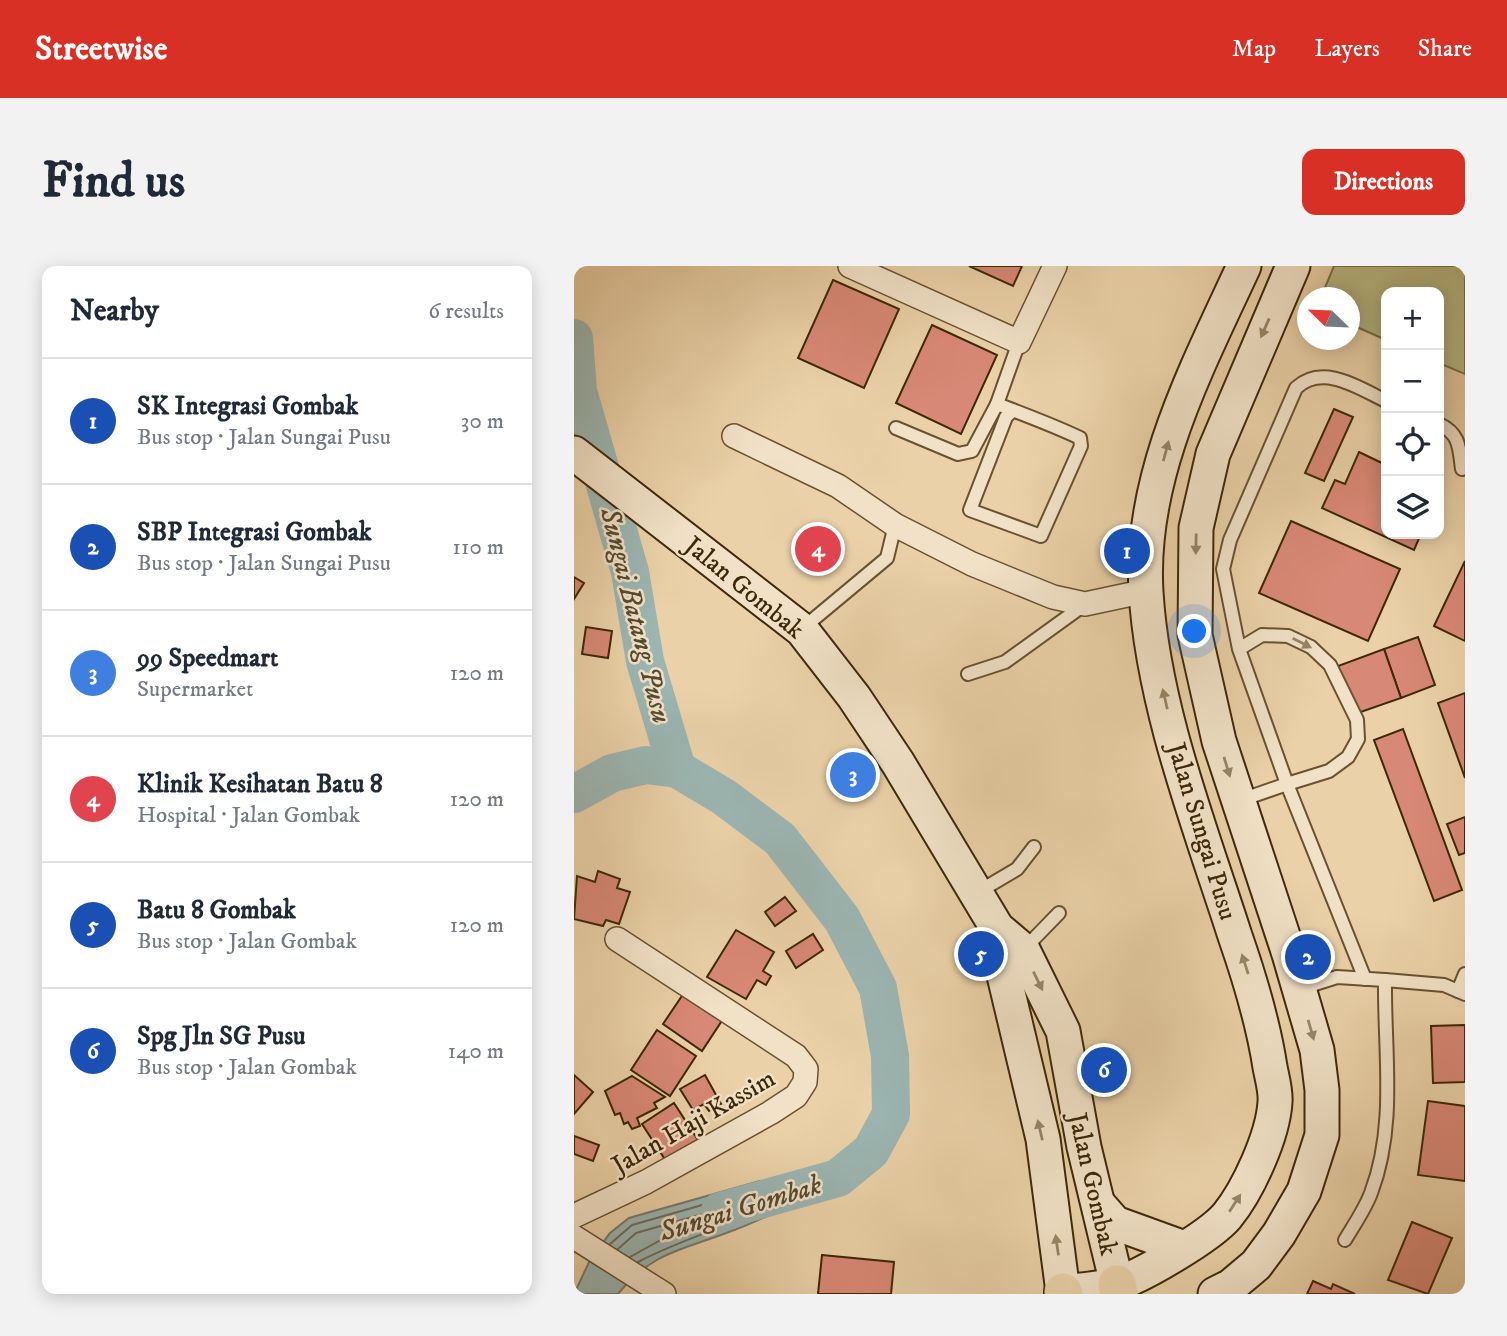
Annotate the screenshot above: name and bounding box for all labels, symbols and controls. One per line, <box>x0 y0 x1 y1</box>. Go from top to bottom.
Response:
text: Streetwise <box>35 29 167 70</box>
text: Map <box>1232 34 1276 64</box>
text: Layers <box>1314 34 1380 64</box>
text: Share <box>1418 34 1472 64</box>
button: Directions <box>1302 149 1465 215</box>
text: Find us <box>42 151 185 213</box>
north arrow <box>1297 287 1360 350</box>
map controls <box>1381 287 1444 539</box>
button: + <box>1381 287 1444 350</box>
text: Nearby <box>70 293 159 330</box>
text: 6 results <box>428 297 504 326</box>
one-way arrow <box>1259 318 1270 339</box>
button: − <box>1381 350 1444 413</box>
text: SK Integrasi Gombak <box>137 390 358 423</box>
text: 1 <box>89 407 97 436</box>
text: 30 m <box>461 407 504 436</box>
button: locate <box>1381 413 1444 476</box>
text: Bus stop · Jalan Sungai Pusu <box>137 423 391 452</box>
one-way arrow <box>1161 440 1172 462</box>
button: layers <box>1381 476 1444 539</box>
water label: Sungai Batang Pusu <box>592 503 679 727</box>
text: SBP Integrasi Gombak <box>137 516 372 549</box>
pin: 4 <box>795 523 841 575</box>
pin: 1 <box>1104 525 1150 577</box>
street label: Jalan Gombak <box>676 528 811 647</box>
text: 2 <box>87 533 99 562</box>
text: 110 m <box>453 533 504 562</box>
one-way arrow <box>1190 533 1202 555</box>
text: Bus stop · Jalan Sungai Pusu <box>137 549 391 578</box>
your location <box>1177 614 1211 648</box>
one-way arrow <box>1292 638 1312 649</box>
text: 99 Speedmart <box>137 642 278 675</box>
text: 3 <box>89 659 97 688</box>
text: 120 m <box>450 659 504 688</box>
text: Supermarket <box>137 675 253 704</box>
one-way arrow <box>1159 688 1170 710</box>
street label: Jalan Sungai Pusu <box>1158 737 1244 924</box>
pin: 3 <box>830 749 876 801</box>
one-way arrow <box>1222 757 1232 778</box>
text: Klinik Kesihatan Batu 8 <box>137 768 383 801</box>
text: 4 <box>86 785 100 814</box>
text: 120 m <box>450 785 504 814</box>
text: Hospital · Jalan Gombak <box>137 801 360 830</box>
text: Batu 8 Gombak <box>137 894 296 927</box>
text: 5 <box>87 911 99 940</box>
text: 120 m <box>450 911 504 940</box>
text: Bus stop · Jalan Gombak <box>137 927 357 956</box>
pin: 5 <box>958 928 1004 980</box>
pin: 2 <box>1285 931 1331 983</box>
one-way arrow <box>1239 953 1249 974</box>
one-way arrow <box>1033 971 1044 991</box>
text: Spg Jln SG Pusu <box>137 1020 306 1053</box>
one-way arrow <box>1307 1020 1317 1041</box>
text: 6 <box>87 1037 99 1066</box>
text: 140 m <box>448 1037 504 1066</box>
pin: 6 <box>1081 1044 1127 1096</box>
text: Bus stop · Jalan Gombak <box>137 1053 357 1082</box>
street label: Jalan Haji Kassim <box>604 1062 781 1183</box>
street label: Jalan Gombak <box>1060 1108 1125 1259</box>
one-way arrow <box>1035 1119 1046 1141</box>
water label: Sungai Gombak <box>654 1167 826 1250</box>
one-way arrow <box>1228 1194 1241 1213</box>
one-way arrow <box>1051 1234 1062 1256</box>

